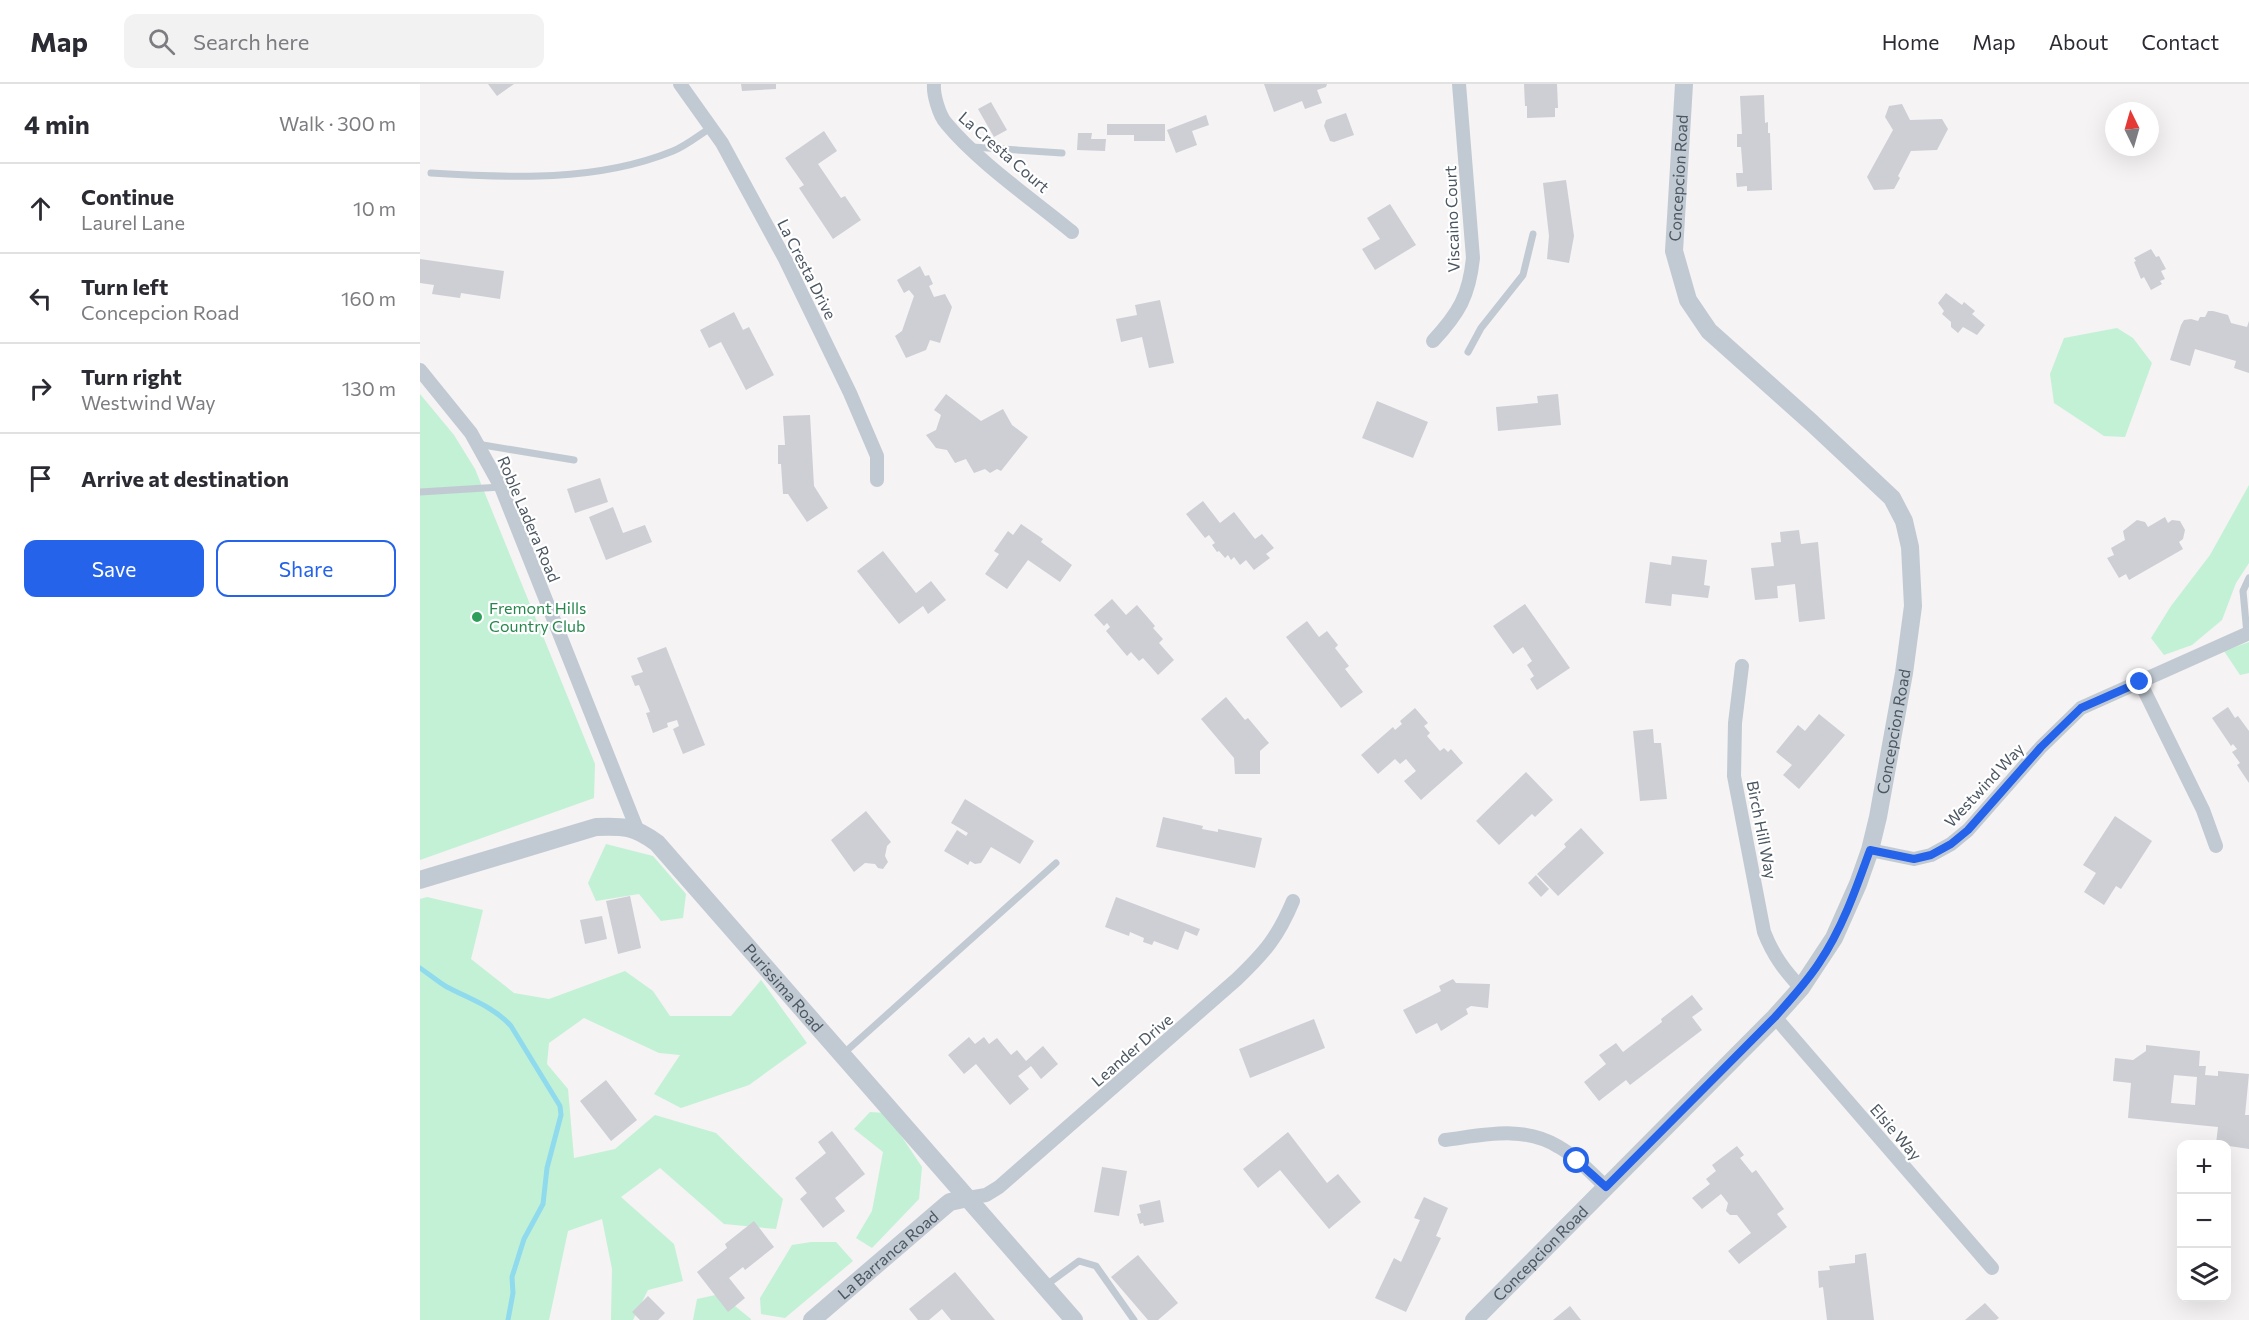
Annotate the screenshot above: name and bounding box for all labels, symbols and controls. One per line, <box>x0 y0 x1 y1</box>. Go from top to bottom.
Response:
search box <box>124 14 544 68</box>
text: Map <box>30 24 88 58</box>
icon: search <box>145 25 178 58</box>
text: Search here <box>193 28 309 55</box>
text: Home <box>1882 29 1939 54</box>
text: Map <box>1972 29 2016 54</box>
text: About <box>2049 29 2108 54</box>
text: Contact <box>2141 29 2219 54</box>
north arrow <box>2105 102 2159 156</box>
street label: La Cresta Court <box>955 107 1054 196</box>
text: 4 min <box>24 108 90 139</box>
text: Walk · 300 m <box>279 111 396 135</box>
street label: Concepcion Road <box>1665 114 1691 242</box>
street label: Viscaino Court <box>1440 165 1463 273</box>
text: Continue <box>81 183 174 210</box>
icon: ahead <box>24 192 57 225</box>
text: 10 m <box>353 196 396 220</box>
text: Laurel Lane <box>81 210 185 234</box>
street label: La Cresta Drive <box>774 215 841 322</box>
text: Turn left <box>81 273 168 300</box>
icon: left <box>24 282 57 315</box>
text: 160 m <box>341 286 396 310</box>
text: Concepcion Road <box>81 300 239 324</box>
text: Turn right <box>81 363 182 390</box>
icon: right <box>24 372 57 405</box>
text: 130 m <box>342 376 396 400</box>
text: Westwind Way <box>81 390 216 414</box>
street label: Roble Ladera Road <box>494 453 565 585</box>
icon: arrive <box>24 462 57 495</box>
text: Arrive at destination <box>81 465 289 492</box>
button: Save <box>24 540 204 597</box>
button: Share <box>216 540 396 597</box>
place label: Fremont Hills Country Club <box>489 598 586 635</box>
marker: Fremont Hills Country Club <box>470 610 484 624</box>
street label: Concepcion Road <box>1872 667 1914 795</box>
route end <box>2126 668 2152 694</box>
street label: Westwind Way <box>1940 739 2027 831</box>
street label: Birch Hill Way <box>1744 779 1781 881</box>
street label: Purissima Road <box>740 939 828 1035</box>
street label: Leander Drive <box>1087 1009 1176 1090</box>
street label: Elsie Way <box>1867 1100 1926 1164</box>
map controls <box>2177 1140 2231 1302</box>
button: + <box>2177 1140 2231 1194</box>
route start <box>1563 1147 1589 1173</box>
button: − <box>2177 1194 2231 1248</box>
street label: Concepcion Road <box>1488 1201 1591 1305</box>
street label: La Barranca Road <box>833 1206 942 1303</box>
button: layers <box>2177 1248 2231 1302</box>

